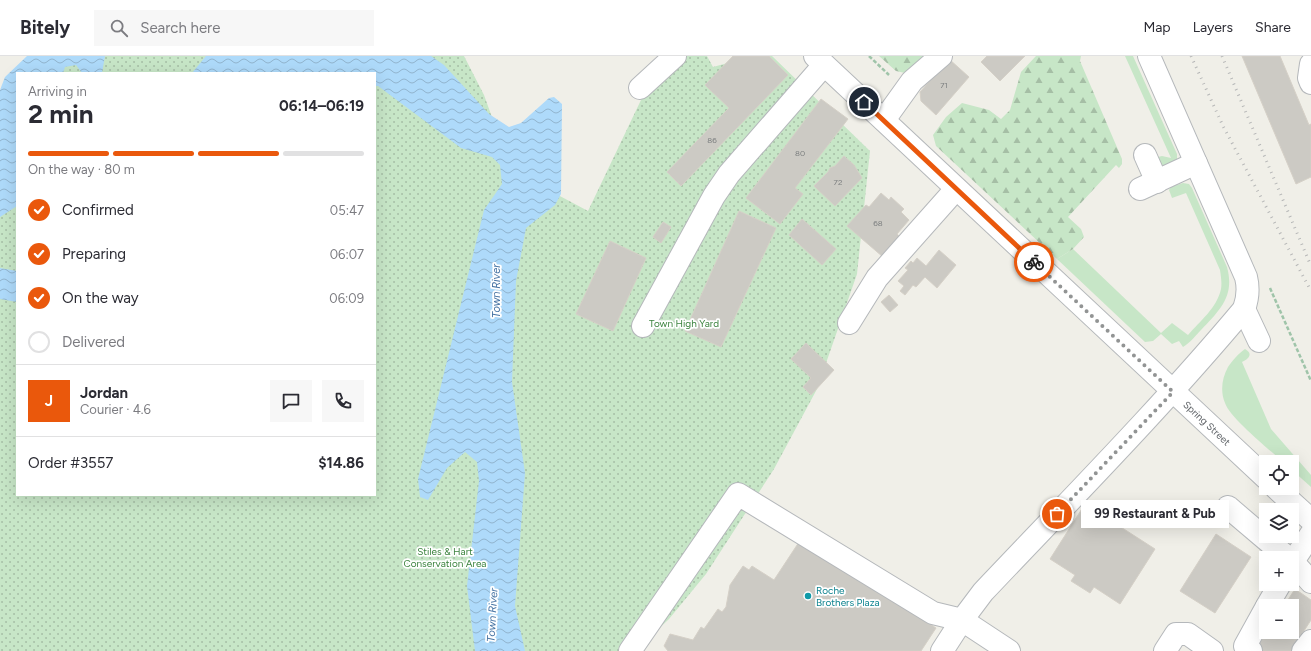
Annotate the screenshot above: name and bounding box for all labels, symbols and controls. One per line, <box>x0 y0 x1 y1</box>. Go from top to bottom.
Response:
search box <box>94 10 374 46</box>
text: Bitely <box>20 16 70 39</box>
icon: search <box>108 17 130 39</box>
text: Search here <box>140 19 220 37</box>
text: Map <box>1143 19 1171 36</box>
text: Layers <box>1193 19 1233 36</box>
text: Share <box>1255 19 1291 36</box>
house number: 71 <box>940 80 948 90</box>
text: Arriving in <box>28 84 87 99</box>
pin <box>847 85 881 119</box>
icon: home <box>853 91 875 113</box>
text: 06:14–06:19 <box>279 97 364 115</box>
text: 2 min <box>28 98 94 130</box>
house number: 86 <box>707 135 717 145</box>
house number: 80 <box>795 148 805 158</box>
text: On the way · 80 m <box>28 162 135 177</box>
house number: 72 <box>834 177 842 187</box>
icon: check <box>28 199 50 221</box>
text: Confirmed <box>62 201 134 219</box>
text: 05:47 <box>330 203 364 218</box>
house number: 68 <box>873 218 883 228</box>
courier <box>1014 242 1054 282</box>
icon: check <box>28 243 50 265</box>
text: Preparing <box>62 245 126 263</box>
text: 06:07 <box>330 247 364 262</box>
icon: bike <box>1023 251 1045 273</box>
water label: Town River <box>490 263 503 318</box>
icon: check <box>28 287 50 309</box>
text: On the way <box>62 289 139 307</box>
text: 06:09 <box>329 291 364 306</box>
park label: Town High Yard <box>649 317 719 330</box>
text: Delivered <box>62 333 125 351</box>
button: chat <box>270 380 312 422</box>
button: phone <box>322 380 364 422</box>
text: Jordan <box>80 384 128 402</box>
text: J <box>45 392 53 410</box>
street label: Spring Street <box>1181 398 1233 449</box>
text: Courier · 4.6 <box>80 402 151 417</box>
text: Order #3557 <box>28 454 113 472</box>
text: $14.86 <box>318 454 364 472</box>
map controls <box>1259 455 1299 639</box>
button: locate <box>1259 455 1299 495</box>
pin <box>1040 497 1074 531</box>
callout: 99 Restaurant & Pub <box>1081 500 1229 528</box>
icon: bag <box>1046 503 1068 525</box>
button: layers <box>1259 503 1299 543</box>
text: 99 Restaurant & Pub <box>1094 506 1216 521</box>
park label: Stiles & Hart Conservation Area <box>404 545 486 570</box>
button: + <box>1259 551 1299 591</box>
place label: Roche Brothers Plaza <box>816 584 880 609</box>
water label: Town River <box>485 586 500 642</box>
marker: Roche Brothers Plaza <box>803 591 813 601</box>
button: − <box>1259 599 1299 639</box>

